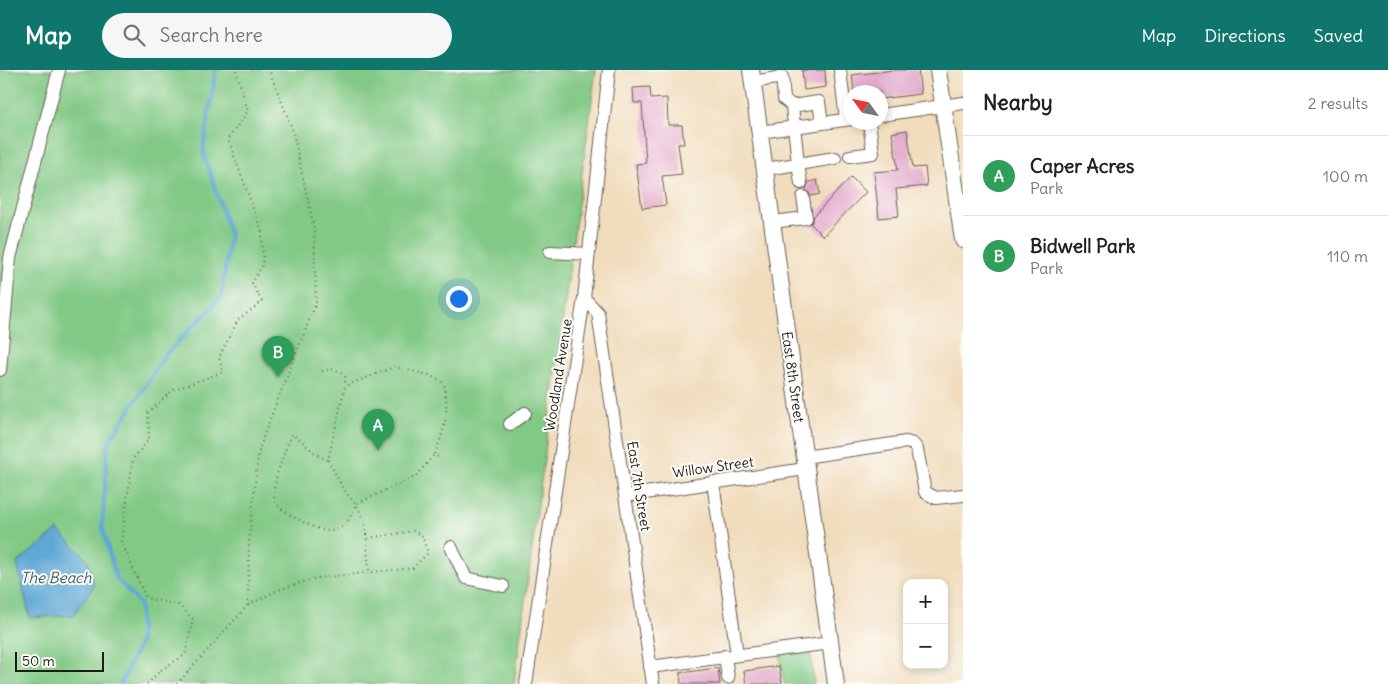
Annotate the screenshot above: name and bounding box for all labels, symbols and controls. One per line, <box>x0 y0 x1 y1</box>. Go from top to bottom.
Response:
search box <box>102 13 452 58</box>
text: Map <box>25 20 72 50</box>
icon: search <box>120 21 148 49</box>
text: Search here <box>160 23 263 47</box>
text: Map <box>1141 24 1176 47</box>
text: Directions <box>1204 24 1286 47</box>
text: Saved <box>1314 24 1363 47</box>
north arrow <box>843 85 888 130</box>
text: Nearby <box>983 89 1053 116</box>
text: 2 results <box>1308 93 1368 113</box>
text: Caper Acres <box>1030 154 1134 178</box>
text: A <box>994 166 1004 186</box>
text: 100 m <box>1323 166 1368 186</box>
text: Park <box>1030 178 1063 198</box>
text: Bidwell Park <box>1030 234 1135 258</box>
text: B <box>994 246 1004 266</box>
text: 110 m <box>1327 246 1368 266</box>
text: Park <box>1030 258 1063 278</box>
your location <box>446 286 472 312</box>
street label: Woodland Avenue <box>540 317 576 433</box>
street label: East 8th Street <box>778 330 808 424</box>
pin: B <box>262 336 294 377</box>
pin: A <box>362 409 394 450</box>
street label: East 7th Street <box>623 440 655 533</box>
street label: Willow Street <box>671 452 755 482</box>
water label: The Beach <box>21 568 92 587</box>
map controls <box>903 579 948 669</box>
button: + <box>903 579 948 624</box>
button: − <box>903 624 948 669</box>
scale bar <box>15 649 104 672</box>
text: 50 m <box>22 652 55 670</box>

